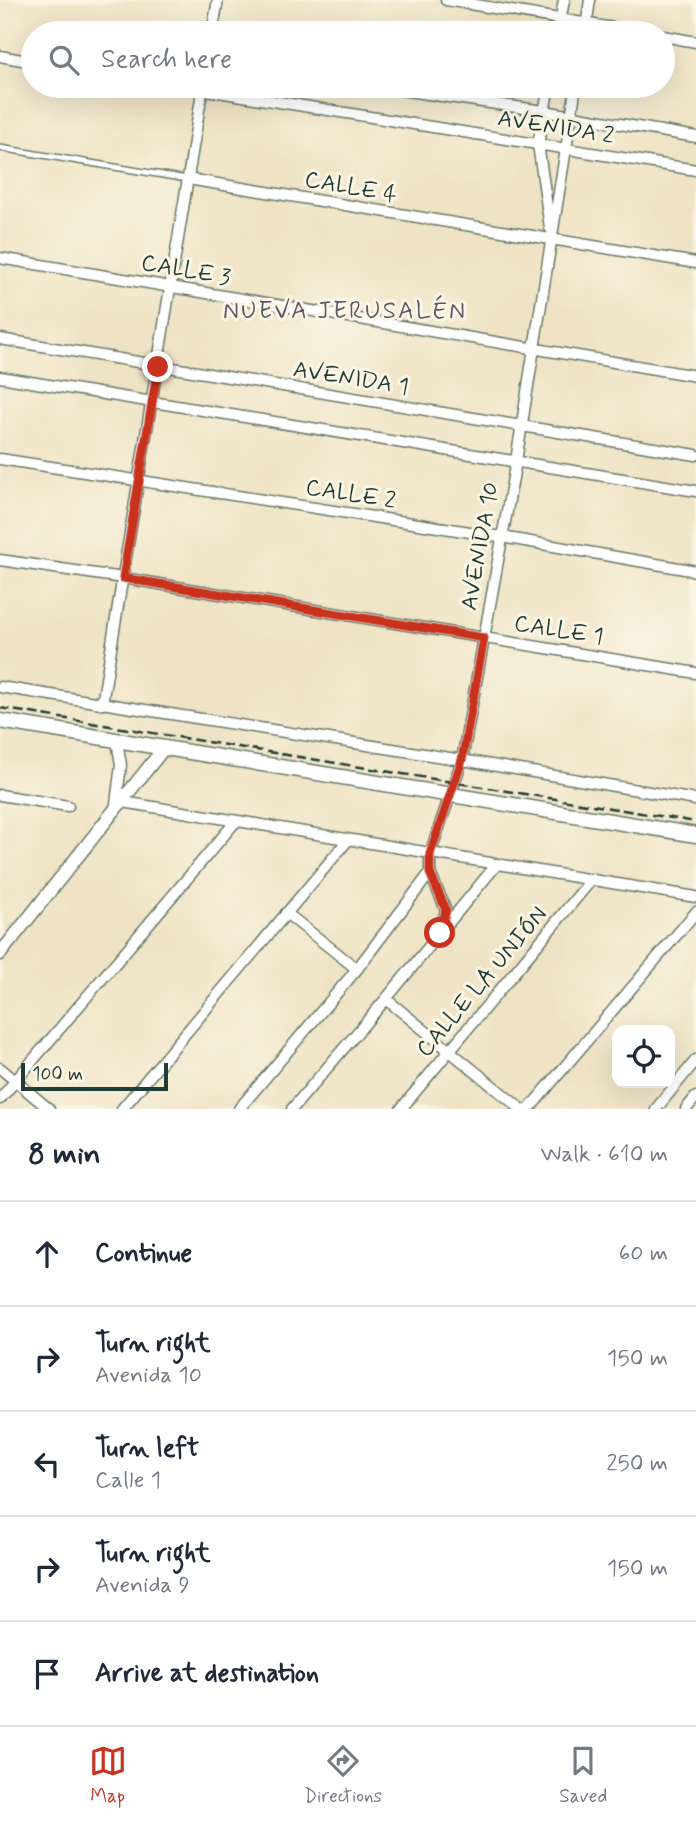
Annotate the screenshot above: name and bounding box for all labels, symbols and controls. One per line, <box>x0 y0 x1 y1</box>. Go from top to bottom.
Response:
search box <box>21 21 675 98</box>
icon: search <box>45 41 83 79</box>
text: Search here <box>101 43 232 77</box>
street label: AVENIDA 2 <box>495 104 616 152</box>
street label: CALLE 4 <box>302 165 399 211</box>
street label: CALLE 3 <box>139 248 233 294</box>
district label: NUEVA JERUSALÉN <box>223 294 467 327</box>
route end <box>142 351 173 382</box>
street label: AVENIDA 1 <box>291 355 411 403</box>
street label: CALLE 2 <box>303 473 398 517</box>
street label: AVENIDA 10 <box>455 480 507 613</box>
street label: CALLE 1 <box>512 609 605 653</box>
street label: CALLE LA UNIÓN <box>410 900 555 1064</box>
route start <box>424 917 455 948</box>
map controls <box>612 1025 675 1088</box>
button: locate <box>612 1025 675 1088</box>
scale bar <box>21 1060 168 1092</box>
text: 100 m <box>32 1062 83 1087</box>
text: 8 min <box>28 1135 101 1174</box>
text: Walk · 610 m <box>541 1140 668 1170</box>
icon: ahead <box>28 1235 66 1273</box>
text: Continue <box>95 1237 192 1271</box>
text: 60 m <box>619 1239 668 1269</box>
text: Turn right <box>95 1327 211 1361</box>
icon: right <box>28 1340 66 1378</box>
text: 150 m <box>607 1344 668 1374</box>
text: Avenida 10 <box>95 1361 202 1391</box>
text: Turn left <box>95 1432 199 1466</box>
icon: left <box>28 1445 66 1483</box>
text: 250 m <box>606 1449 668 1479</box>
text: Calle 1 <box>95 1466 161 1496</box>
text: Turn right <box>95 1537 211 1571</box>
icon: right <box>28 1550 66 1588</box>
text: 150 m <box>607 1554 668 1584</box>
text: Avenida 9 <box>95 1571 190 1601</box>
icon: arrive <box>28 1655 66 1693</box>
text: Arrive at destination <box>95 1657 319 1691</box>
tab: Map <box>89 1742 127 1809</box>
tab: Directions <box>304 1742 382 1809</box>
tab: Saved <box>559 1742 607 1809</box>

